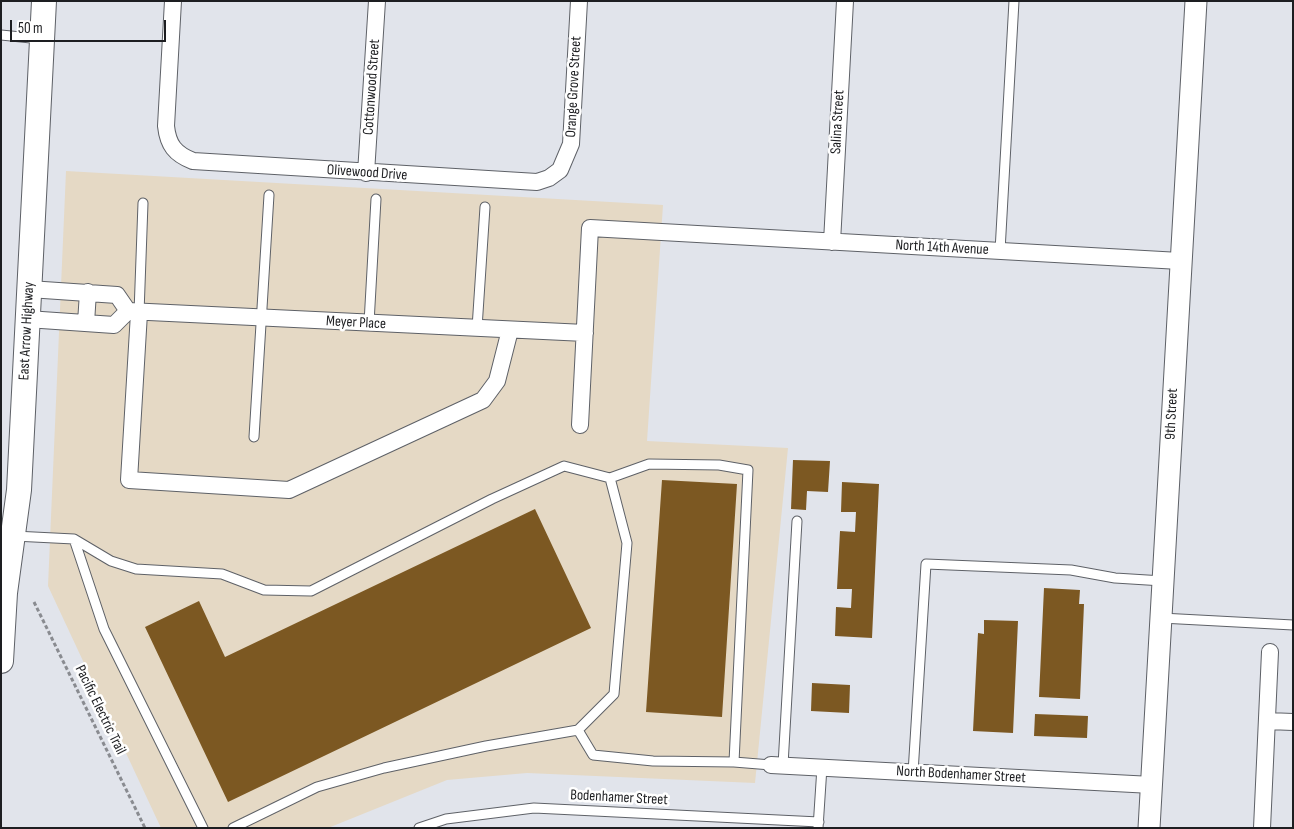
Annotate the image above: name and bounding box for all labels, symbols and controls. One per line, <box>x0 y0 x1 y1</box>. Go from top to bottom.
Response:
scale bar <box>12 10 169 42</box>
text: 50 m <box>18 19 43 38</box>
street label: Orange Grove Street <box>562 36 586 138</box>
street label: Cottonwood Street <box>360 38 384 136</box>
street label: Salina Street <box>827 89 849 155</box>
street label: Olivewood Drive <box>326 161 408 185</box>
street label: North 14th Avenue <box>895 237 989 259</box>
street label: East Arrow Highway <box>15 281 39 381</box>
street label: Meyer Place <box>326 312 386 334</box>
street label: 9th Street <box>1162 388 1182 440</box>
street label: Pacific Electric Trail <box>71 662 129 758</box>
street label: North Bodenhamer Street <box>896 763 1026 787</box>
street label: Bodenhamer Street <box>570 786 668 810</box>

